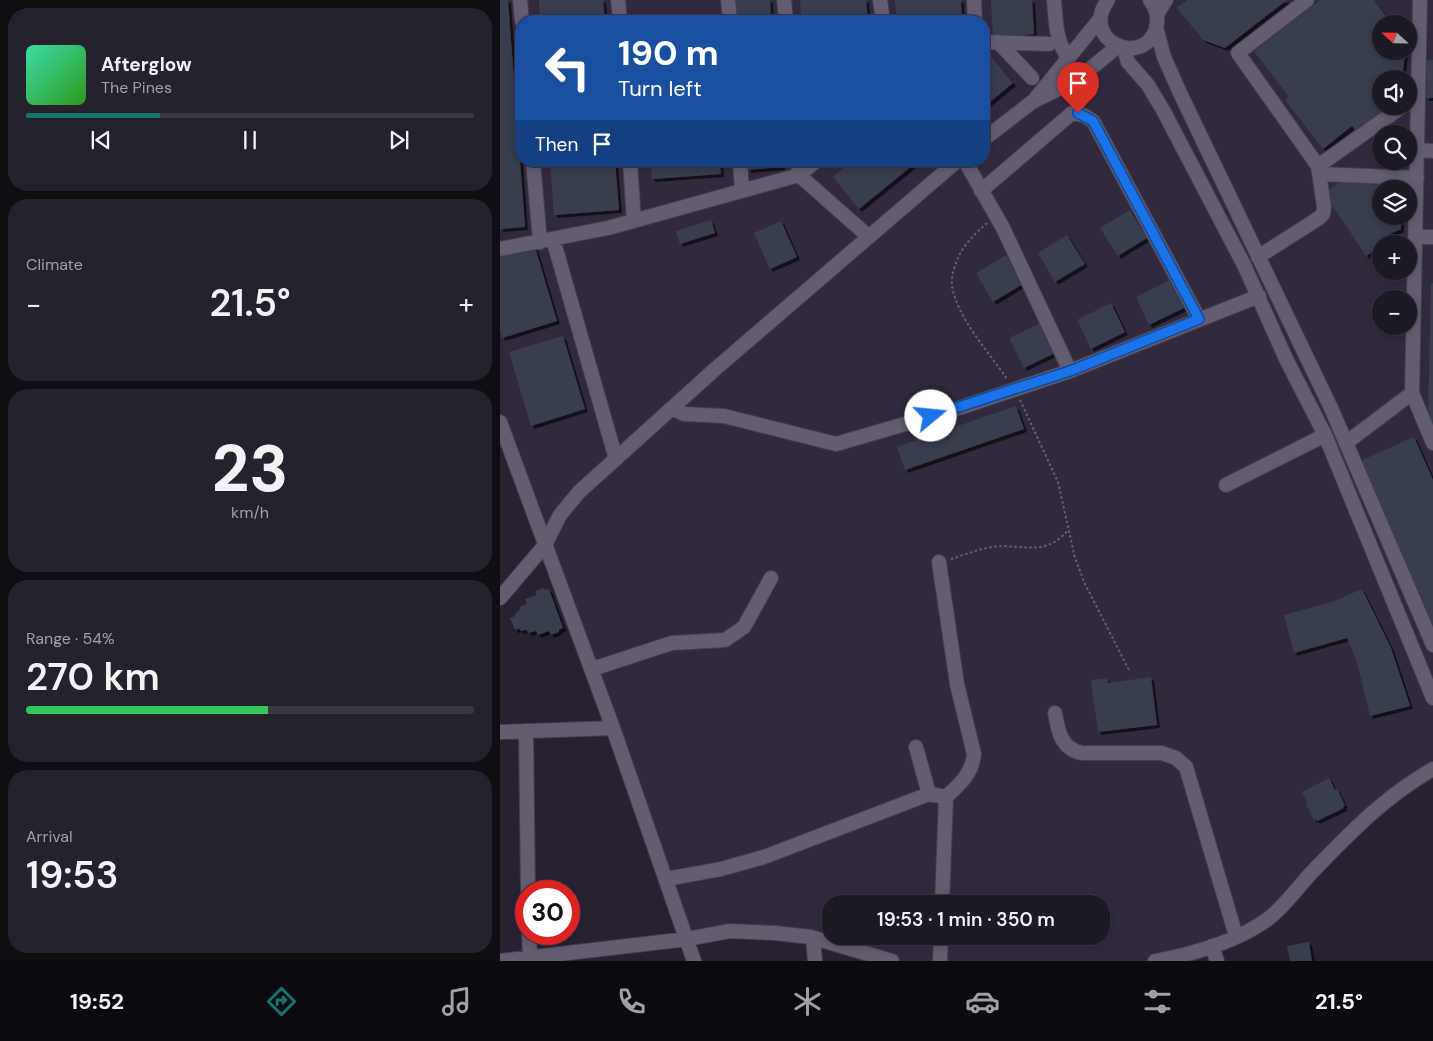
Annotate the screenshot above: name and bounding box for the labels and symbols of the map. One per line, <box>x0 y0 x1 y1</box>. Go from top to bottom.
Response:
north arrow <box>1372 15 1418 60</box>
pin <box>1057 62 1099 113</box>
position arrow <box>904 389 956 441</box>
speed limit sign: 30 <box>515 880 580 945</box>

